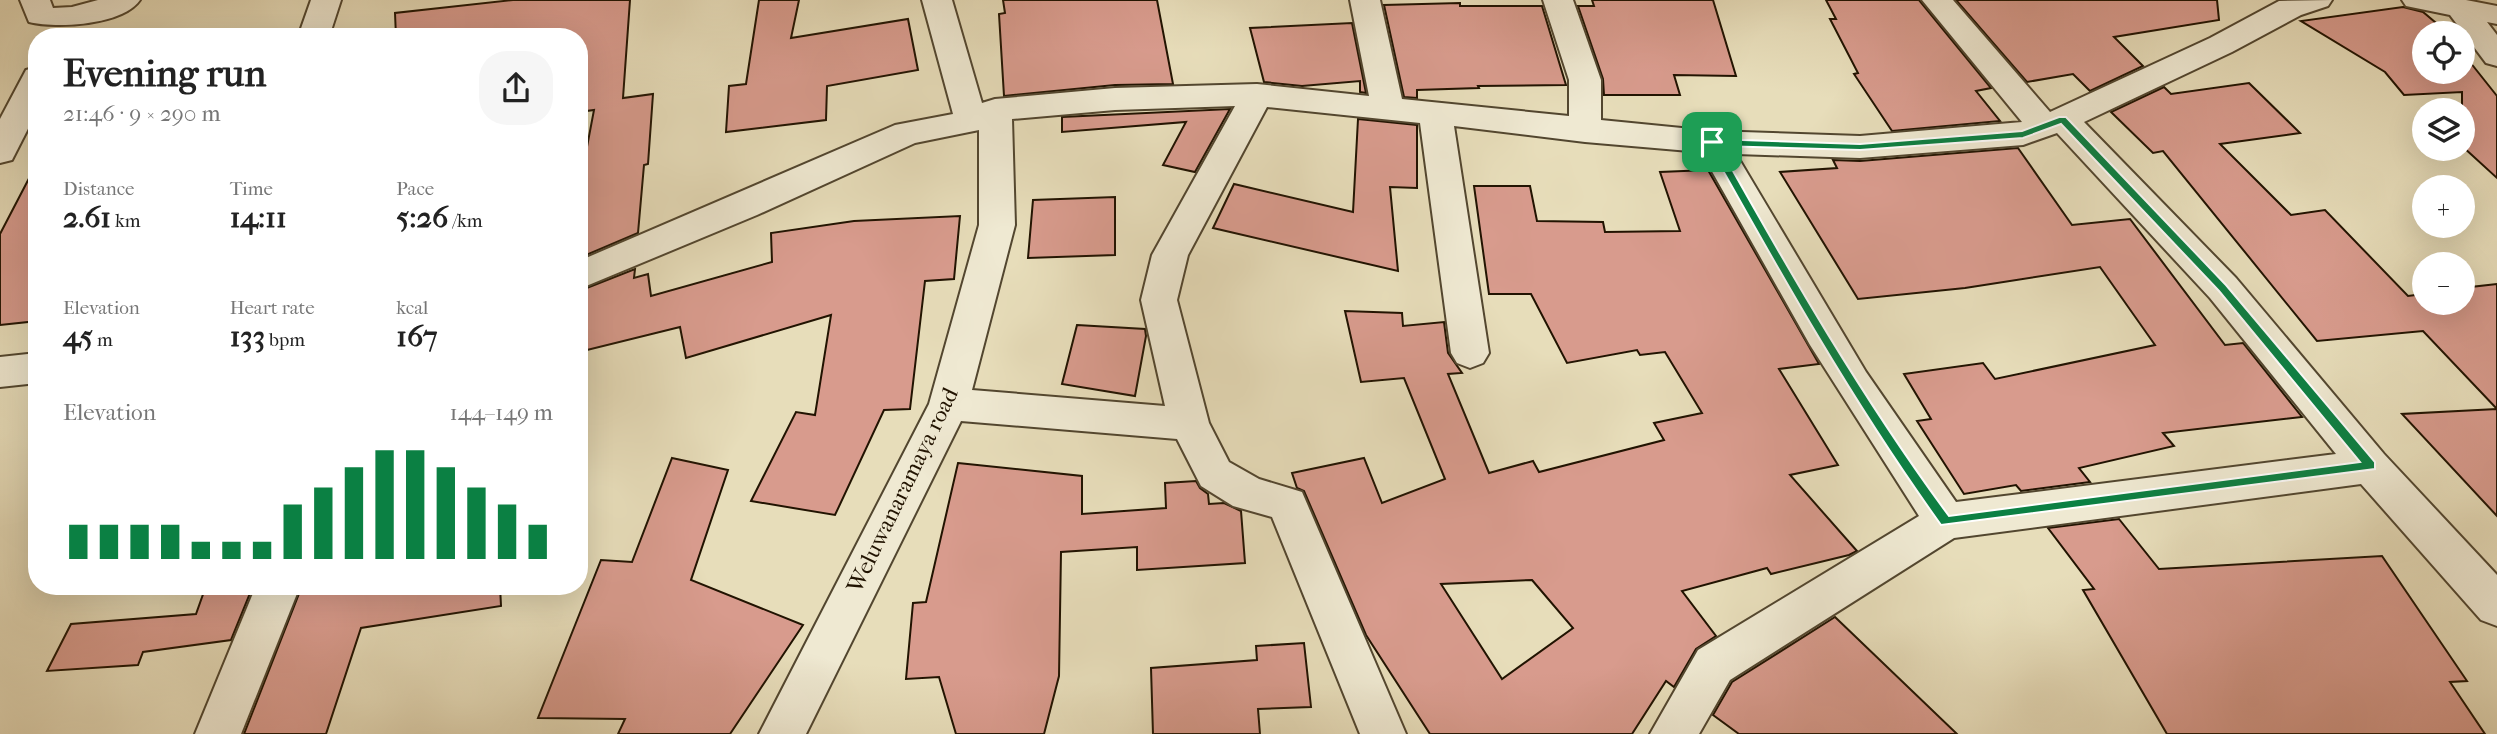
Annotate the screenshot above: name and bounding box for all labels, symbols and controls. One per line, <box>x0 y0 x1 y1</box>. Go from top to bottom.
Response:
map controls <box>2412 21 2475 315</box>
button: locate <box>2412 21 2475 84</box>
text: Evening run <box>63 51 266 96</box>
button: share <box>479 51 553 125</box>
button: layers <box>2412 98 2475 161</box>
text: 21:46 · 9 × 290 m <box>63 100 221 127</box>
pin <box>1682 112 1742 172</box>
icon: arrive <box>1693 123 1731 161</box>
button: + <box>2412 175 2475 238</box>
text: Distance <box>63 178 134 200</box>
text: Time <box>230 178 273 200</box>
text: Pace <box>396 178 434 200</box>
text: 2.61 <box>63 200 111 235</box>
text: 14:11 <box>230 200 287 235</box>
text: 5:26 <box>396 200 448 235</box>
text: km <box>111 210 141 232</box>
text: /km <box>448 210 483 232</box>
button: − <box>2412 252 2475 315</box>
text: Elevation <box>63 297 140 319</box>
text: Heart rate <box>230 297 315 319</box>
text: kcal <box>396 297 428 319</box>
text: 45 <box>63 319 93 354</box>
text: 133 <box>230 319 265 354</box>
text: 167 <box>396 319 437 354</box>
text: m <box>93 329 113 351</box>
text: bpm <box>265 329 305 351</box>
street label: Weluwanaramaya road <box>841 383 964 598</box>
text: Elevation <box>63 399 156 426</box>
text: 144–149 m <box>450 399 553 426</box>

